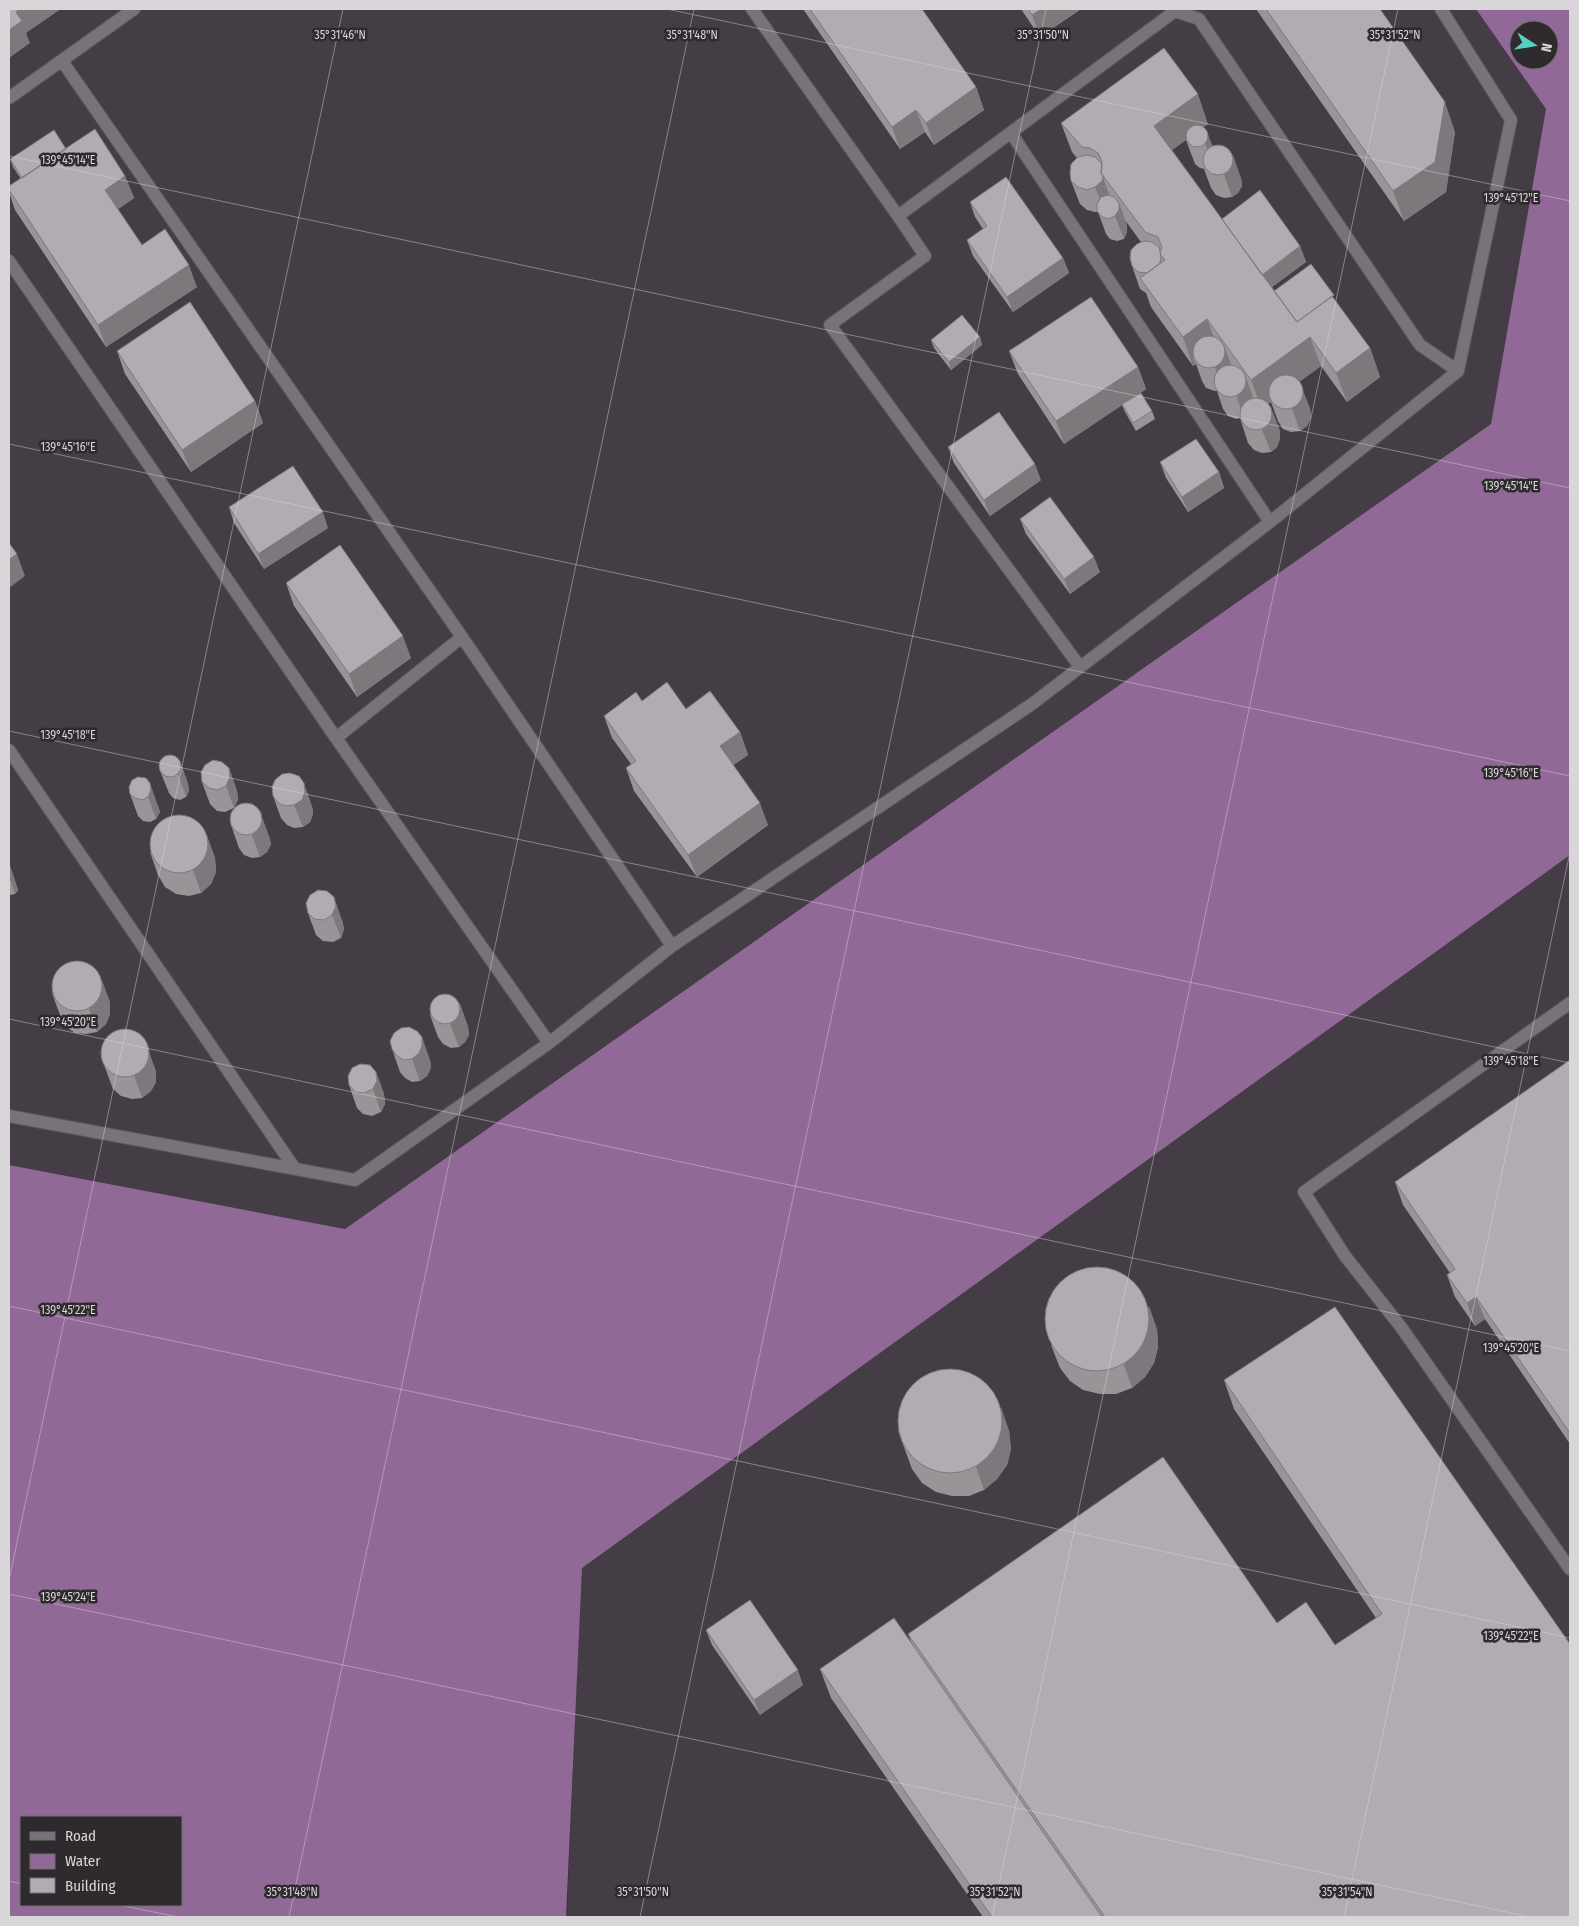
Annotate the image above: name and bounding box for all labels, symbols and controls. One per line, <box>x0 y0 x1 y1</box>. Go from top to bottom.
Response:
north arrow <box>1509 20 1559 70</box>
text: 35°31'46"N <box>314 28 366 42</box>
text: 35°31'48"N <box>666 28 718 42</box>
text: 35°31'50"N <box>1017 28 1069 42</box>
text: 35°31'52"N <box>1369 28 1421 42</box>
text: N <box>1537 42 1555 53</box>
text: 139°45'14"E <box>41 153 96 167</box>
text: 139°45'12"E <box>1484 191 1539 205</box>
text: 139°45'16"E <box>40 440 96 454</box>
text: 139°45'14"E <box>1484 479 1539 493</box>
text: 139°45'18"E <box>40 728 96 742</box>
text: 139°45'16"E <box>1483 766 1539 780</box>
text: 139°45'20"E <box>40 1015 96 1029</box>
text: 139°45'18"E <box>1483 1054 1539 1068</box>
text: 139°45'22"E <box>40 1303 96 1317</box>
text: 139°45'20"E <box>1483 1341 1539 1355</box>
text: 139°45'24"E <box>40 1590 96 1604</box>
text: 139°45'22"E <box>1483 1629 1539 1643</box>
legend <box>20 1816 182 1906</box>
text: Road <box>65 1827 96 1845</box>
text: Water <box>65 1852 101 1870</box>
text: Building <box>65 1877 116 1895</box>
text: 35°31'48"N <box>266 1885 318 1899</box>
text: 35°31'50"N <box>617 1885 669 1899</box>
text: 35°31'52"N <box>969 1885 1021 1899</box>
text: 35°31'54"N <box>1321 1885 1373 1899</box>

